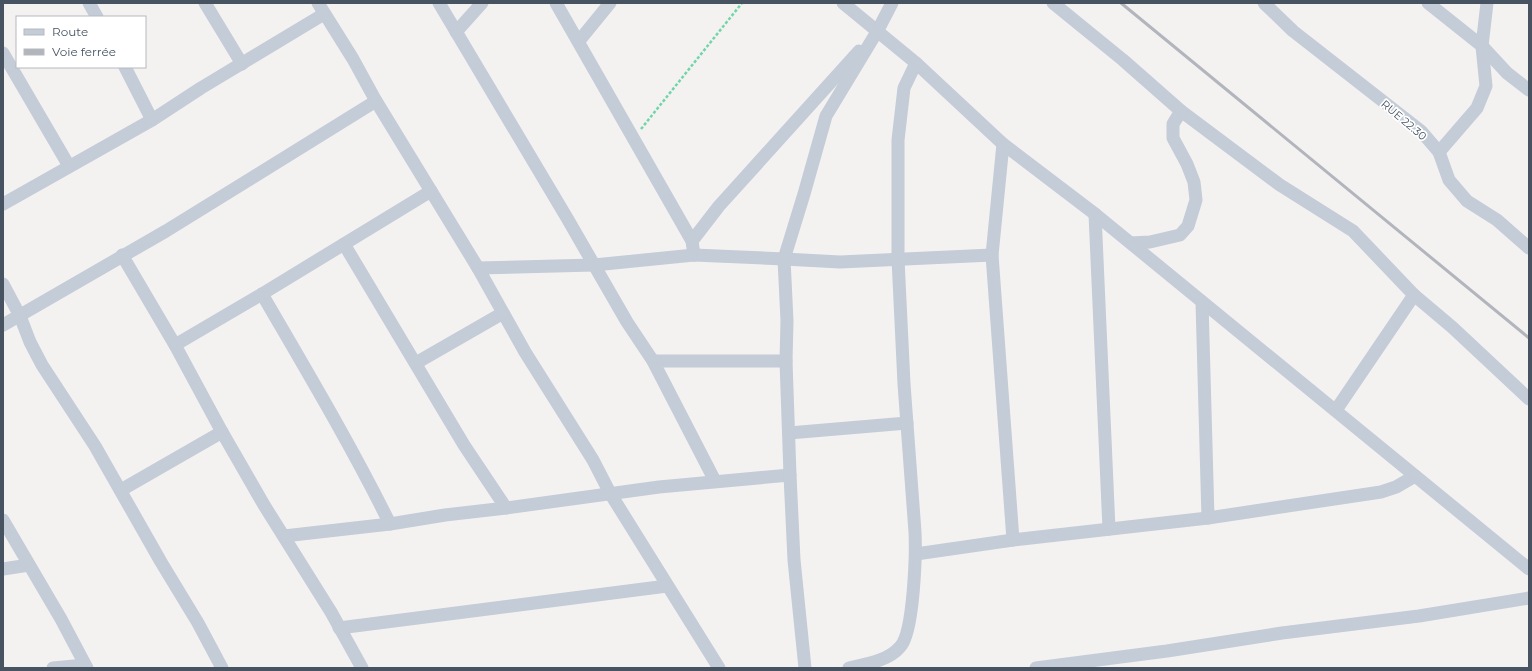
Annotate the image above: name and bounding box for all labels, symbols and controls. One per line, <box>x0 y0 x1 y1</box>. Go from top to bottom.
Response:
legend <box>16 16 146 68</box>
text: Route <box>52 24 88 39</box>
text: Voie ferrée <box>52 44 116 59</box>
street label: RUE 22.30 <box>1378 97 1430 143</box>

